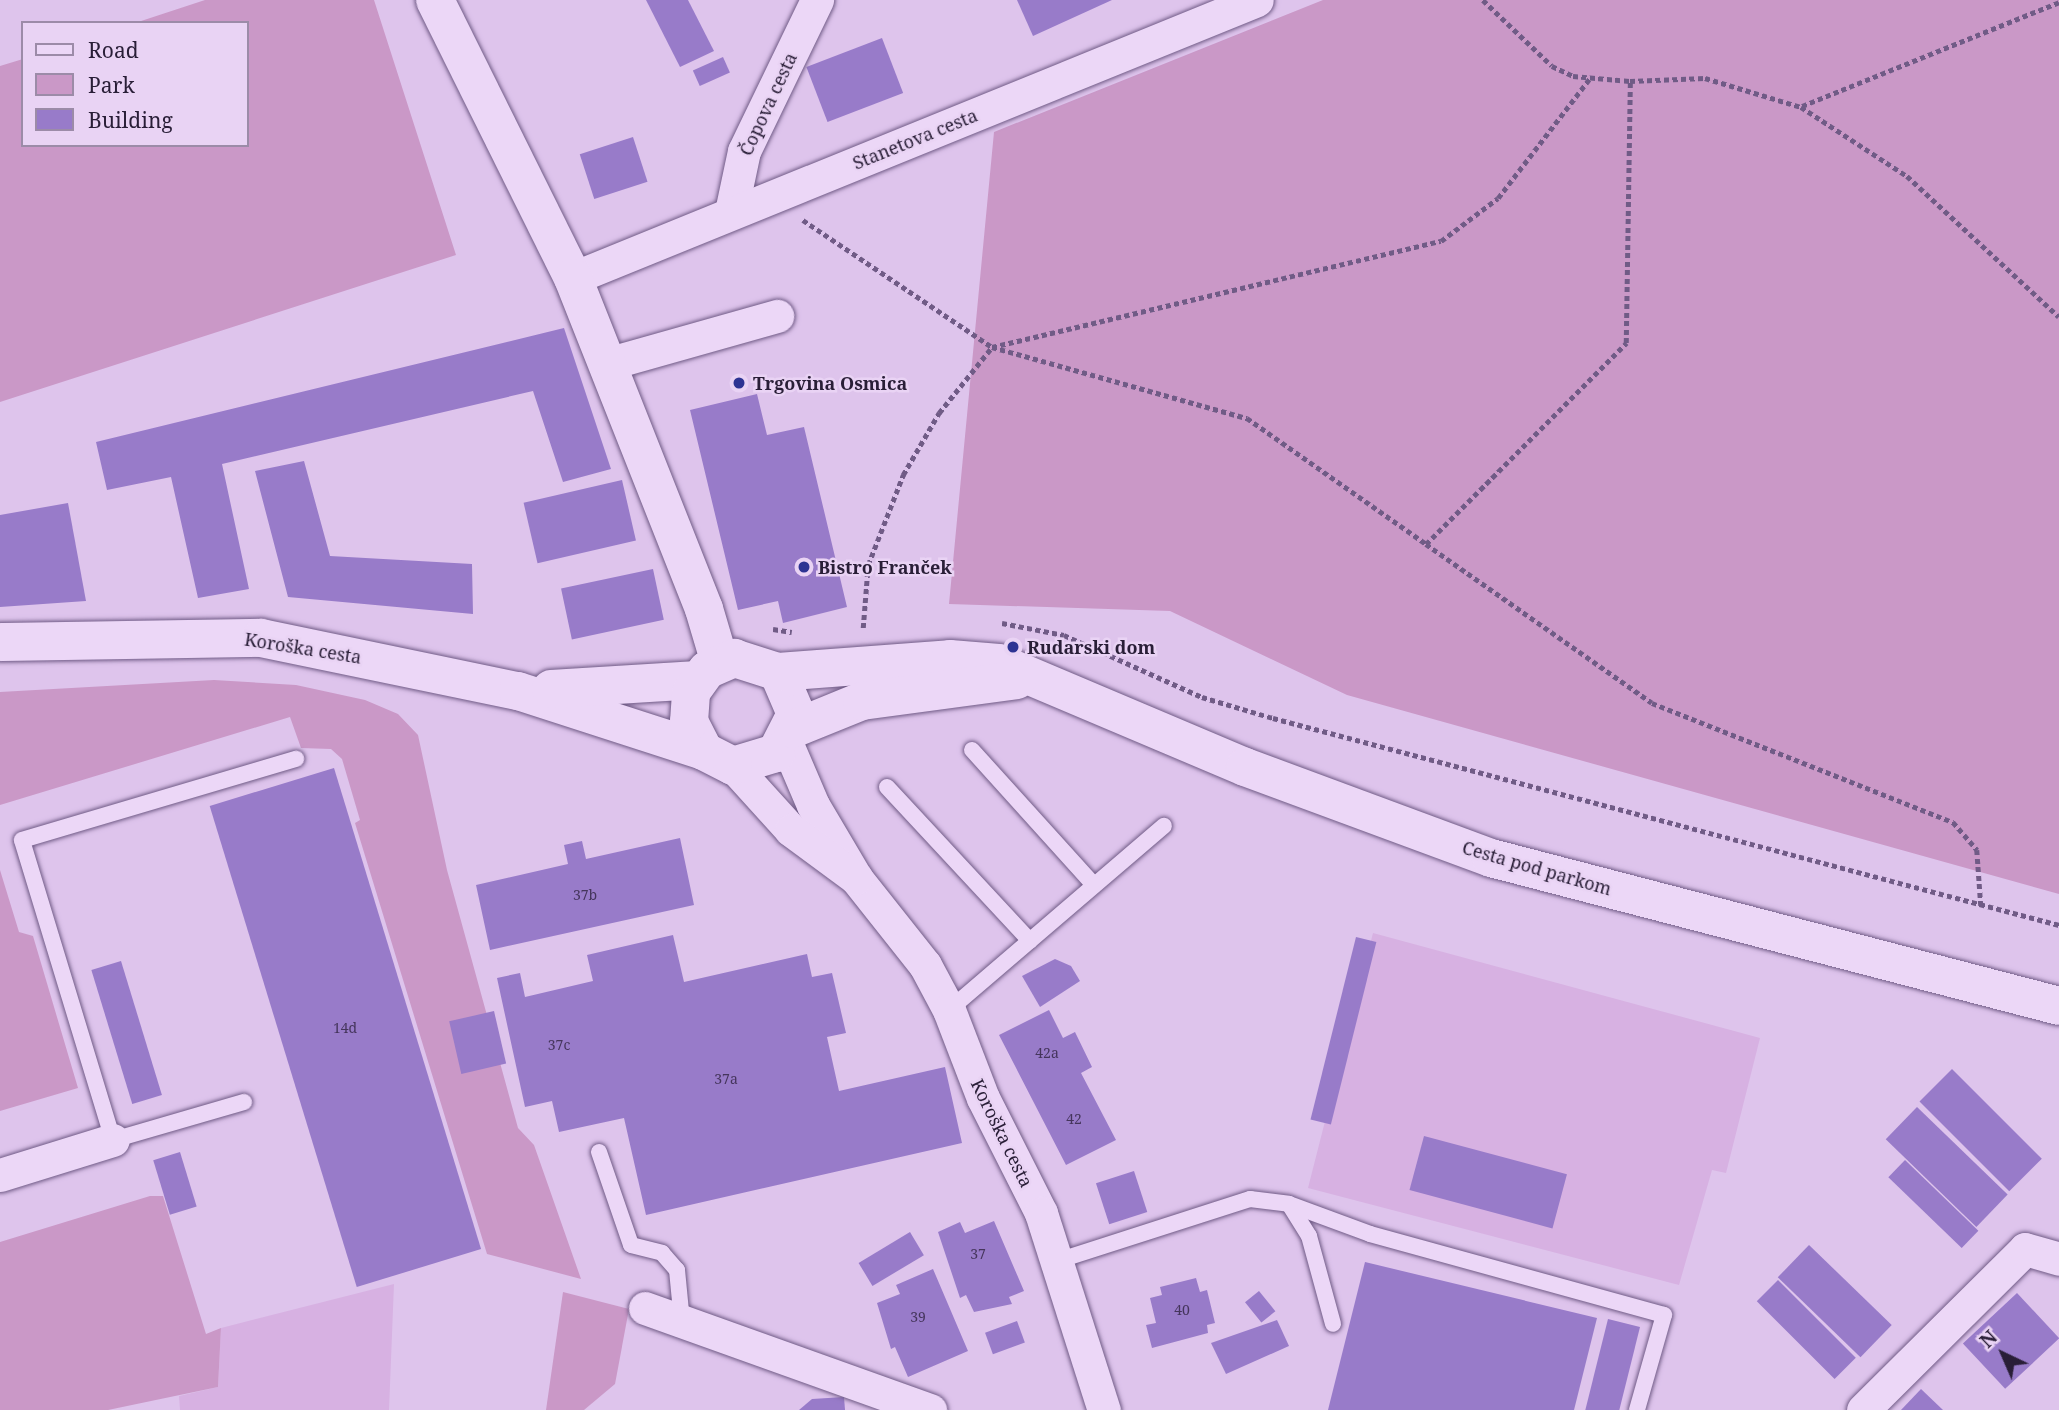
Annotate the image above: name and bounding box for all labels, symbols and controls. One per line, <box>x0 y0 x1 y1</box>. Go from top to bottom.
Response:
legend <box>21 21 248 147</box>
text: Road <box>88 36 139 64</box>
street label: Čopova cesta <box>735 49 801 159</box>
text: Park <box>88 71 135 99</box>
street label: Stanetova cesta <box>850 104 980 174</box>
text: Building <box>88 106 173 134</box>
place label: Trgovina Osmica <box>753 372 907 394</box>
marker: Trgovina Osmica <box>731 375 747 391</box>
place label: Bistro Franček <box>818 556 952 578</box>
marker: Bistro Franček <box>796 559 812 575</box>
street label: Koroška cesta <box>243 628 363 668</box>
place label: Rudarski dom <box>1027 636 1155 658</box>
marker: Rudarski dom <box>1005 639 1021 655</box>
street label: Cesta pod parkom <box>1460 836 1614 900</box>
house number: 37b <box>573 887 597 903</box>
house number: 14d <box>333 1020 357 1036</box>
house number: 37c <box>548 1037 570 1053</box>
house number: 42a <box>1035 1045 1059 1061</box>
house number: 37a <box>714 1071 738 1087</box>
street label: Koroška cesta <box>966 1075 1038 1191</box>
house number: 42 <box>1066 1111 1082 1127</box>
house number: 37 <box>970 1246 986 1262</box>
house number: 40 <box>1174 1302 1190 1318</box>
house number: 39 <box>910 1309 926 1325</box>
north arrow <box>1968 1319 2038 1389</box>
text: N <box>1974 1324 2003 1353</box>

